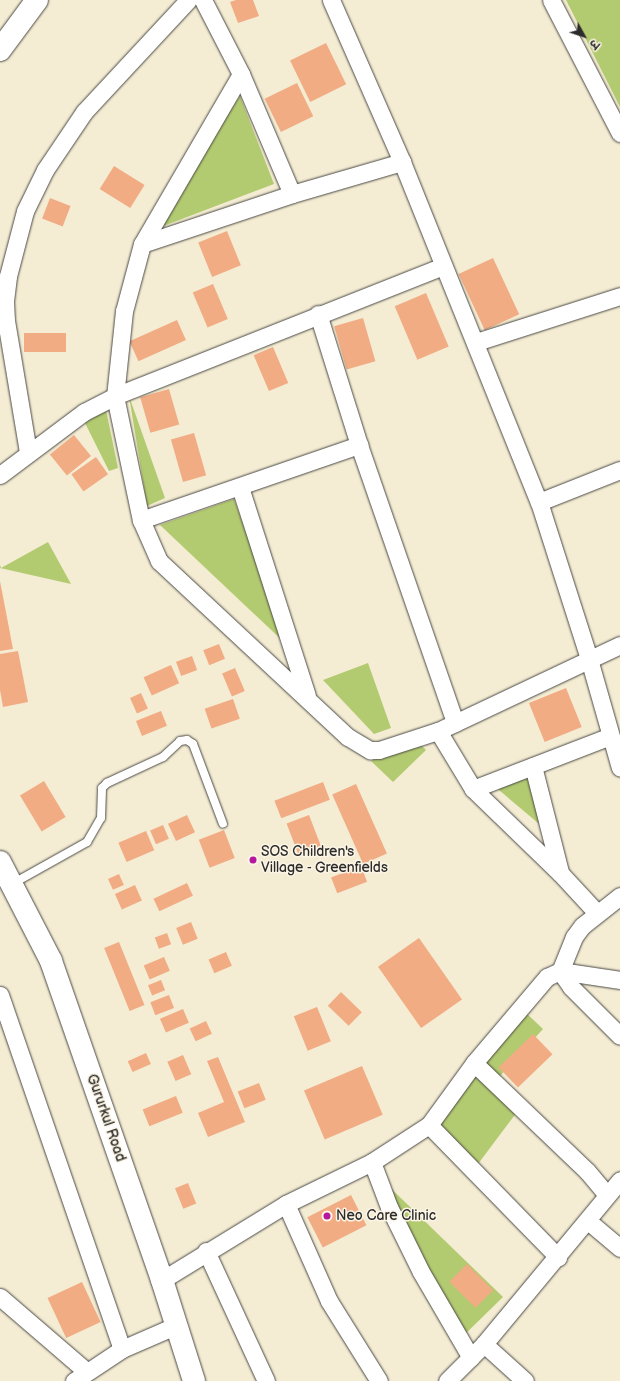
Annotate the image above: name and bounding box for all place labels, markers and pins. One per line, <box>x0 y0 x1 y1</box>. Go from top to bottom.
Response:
place label: SOS Children's Village - Greenfields <box>261 844 389 876</box>
marker: SOS Children's Village - Greenfields <box>248 855 258 865</box>
place label: Neo Care Clinic <box>336 1208 436 1224</box>
marker: Neo Care Clinic <box>321 1210 333 1222</box>

